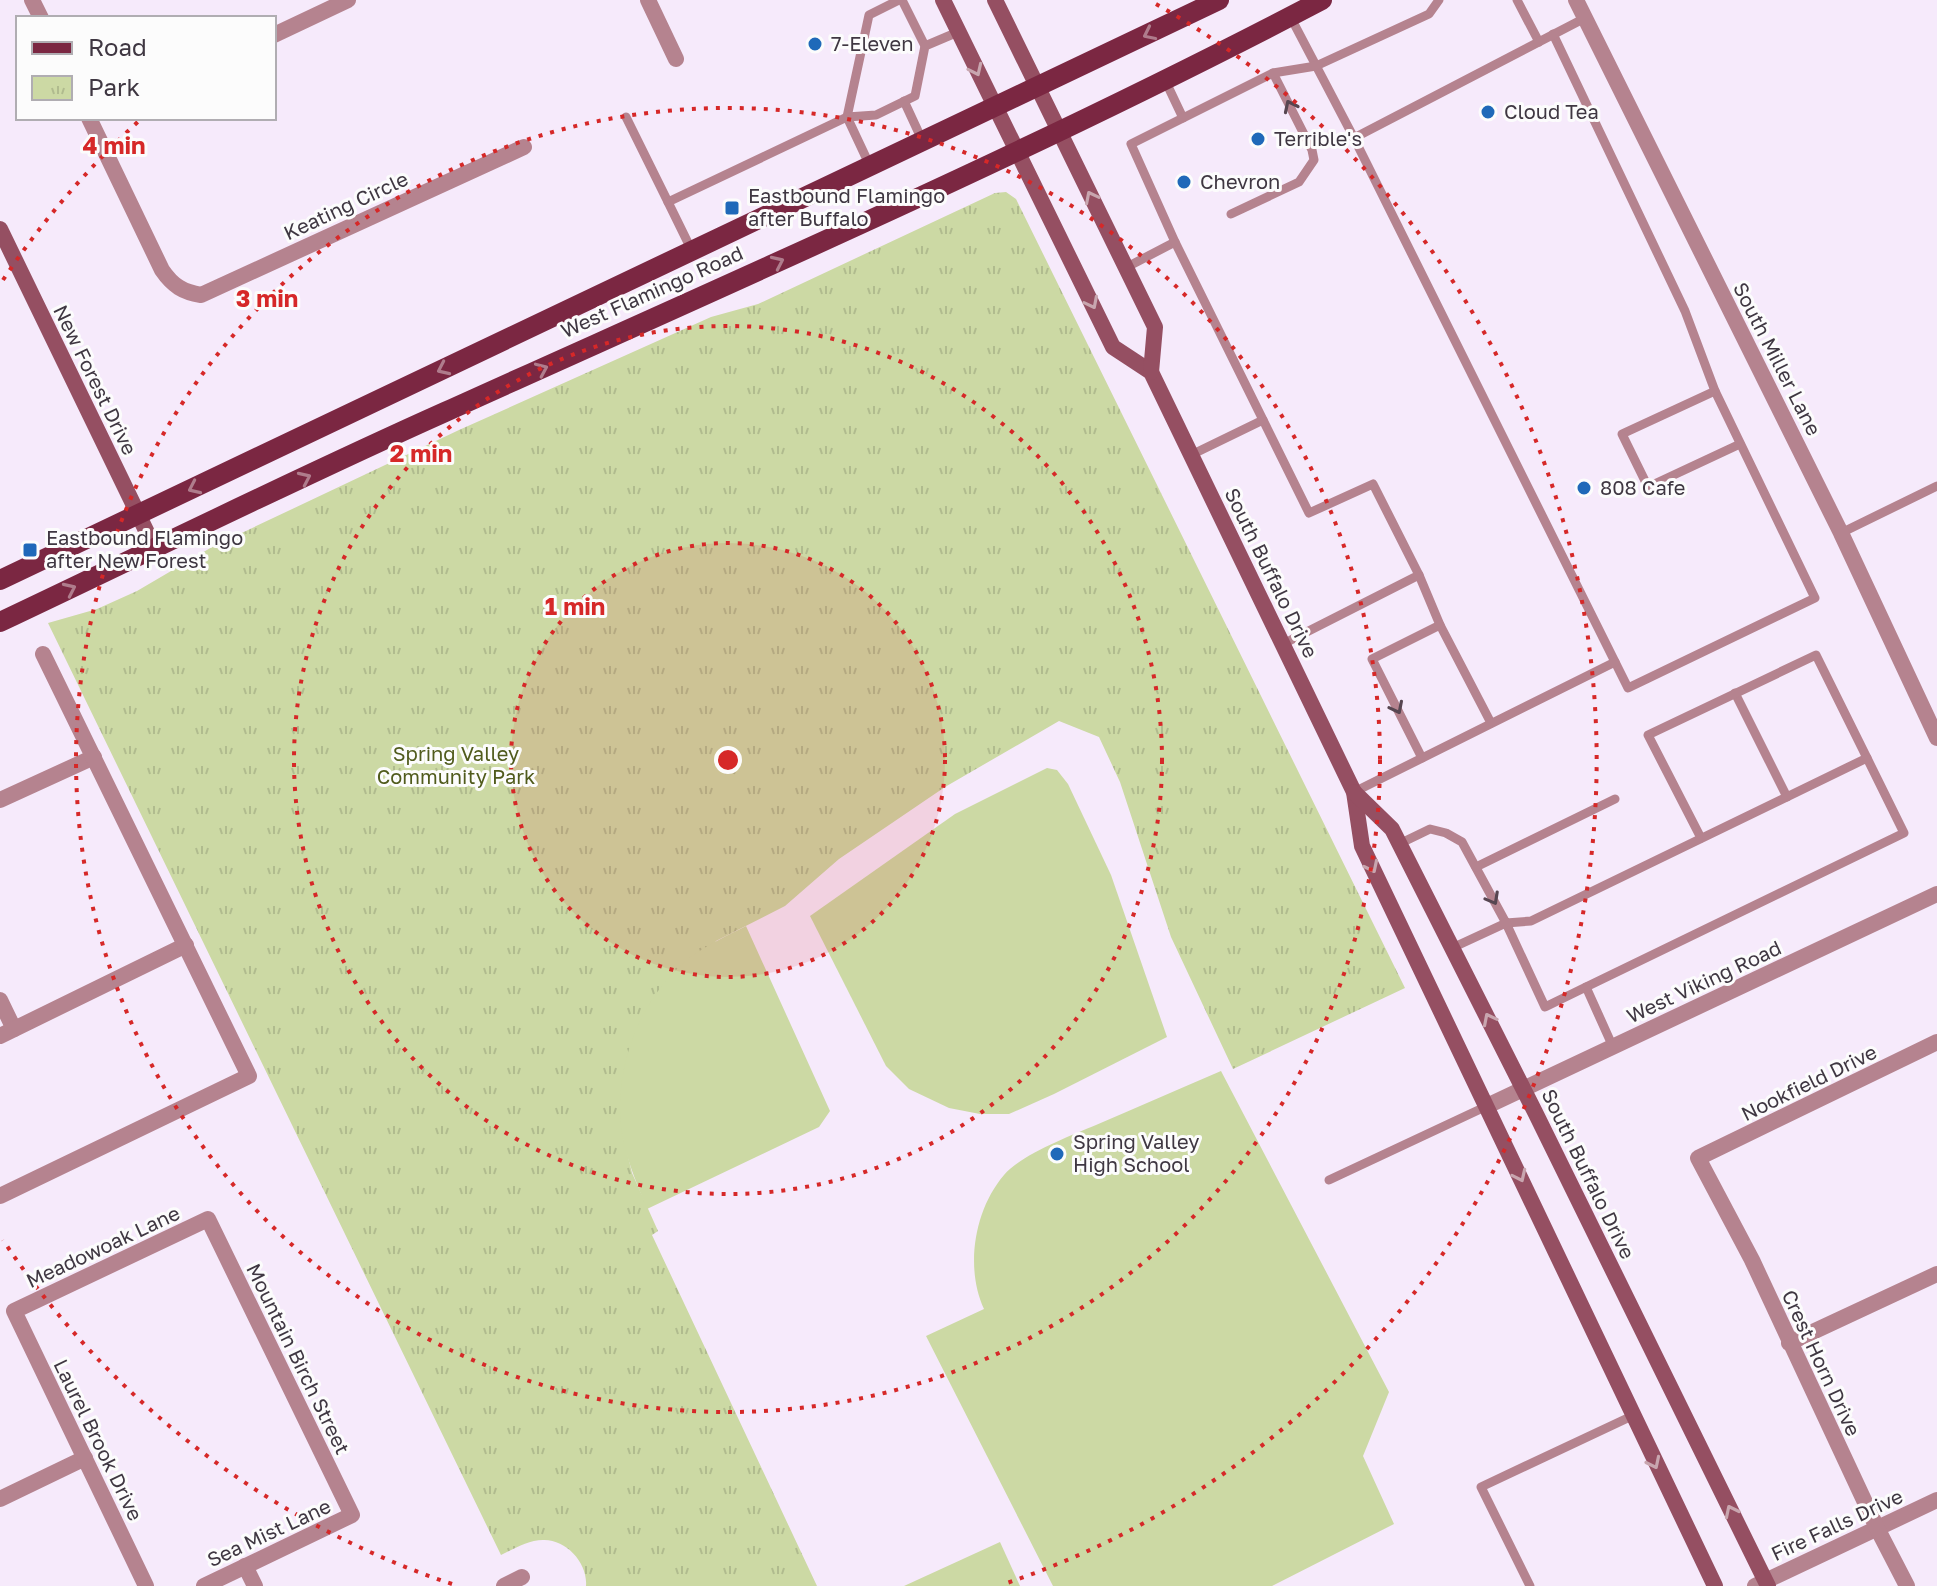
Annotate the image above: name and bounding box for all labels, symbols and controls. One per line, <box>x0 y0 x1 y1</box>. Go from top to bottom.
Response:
legend <box>16 16 276 120</box>
one-way arrow <box>1143 24 1158 40</box>
place label: 7-Eleven <box>831 31 914 55</box>
text: Road <box>88 32 147 61</box>
marker: 7-Eleven <box>806 35 824 53</box>
one-way arrow <box>966 62 982 77</box>
text: Park <box>88 72 140 101</box>
one-way arrow <box>1284 99 1299 114</box>
place label: Cloud Tea <box>1504 99 1599 123</box>
marker: Cloud Tea <box>1479 103 1497 121</box>
place label: Terrible's <box>1274 126 1362 150</box>
text: 4 min <box>82 130 146 159</box>
marker: Terrible's <box>1249 130 1267 148</box>
street label: Keating Circle <box>280 166 412 244</box>
place label: Chevron <box>1200 169 1280 193</box>
marker: Chevron <box>1175 173 1193 191</box>
place label: Eastbound Flamingo after Buffalo <box>748 183 945 230</box>
one-way arrow <box>1086 190 1101 205</box>
marker: Eastbound Flamingo after Buffalo <box>723 199 741 217</box>
street label: West Flamingo Road <box>557 240 746 342</box>
one-way arrow <box>770 255 785 271</box>
street label: South Miller Lane <box>1729 278 1827 439</box>
text: 3 min <box>236 283 298 312</box>
one-way arrow <box>1082 295 1097 310</box>
street label: New Forest Drive <box>49 301 143 458</box>
one-way arrow <box>437 359 451 375</box>
one-way arrow <box>533 362 548 378</box>
text: 2 min <box>390 438 452 467</box>
one-way arrow <box>297 472 312 488</box>
place label: 808 Cafe <box>1600 475 1685 499</box>
one-way arrow <box>188 478 203 494</box>
marker: 808 Cafe <box>1575 479 1593 497</box>
street label: South Buffalo Drive <box>1220 484 1323 661</box>
place label: Eastbound Flamingo after New Forest <box>46 525 243 572</box>
marker: Eastbound Flamingo after New Forest <box>21 541 39 559</box>
one-way arrow <box>62 583 77 599</box>
text: 1 min <box>545 591 605 620</box>
one-way arrow <box>1387 700 1403 715</box>
park label: Spring Valley Community Park <box>377 741 535 788</box>
centre of rings <box>714 746 742 774</box>
one-way arrow <box>1362 858 1377 873</box>
one-way arrow <box>1484 891 1499 905</box>
street label: West Viking Road <box>1623 935 1785 1027</box>
one-way arrow <box>1483 1013 1498 1028</box>
street label: Nookfield Drive <box>1737 1039 1880 1125</box>
street label: South Buffalo Drive <box>1537 1085 1640 1262</box>
place label: Spring Valley High School <box>1073 1129 1199 1176</box>
marker: Spring Valley High School <box>1048 1145 1066 1163</box>
one-way arrow <box>1510 1168 1526 1183</box>
street label: Meadowoak Lane <box>22 1200 183 1292</box>
street label: Mountain Birch Street <box>242 1259 356 1458</box>
street label: Crest Horn Drive <box>1778 1286 1866 1439</box>
street label: Laurel Brook Drive <box>49 1355 148 1524</box>
one-way arrow <box>1644 1454 1660 1469</box>
street label: Fire Falls Drive <box>1767 1483 1906 1565</box>
street label: Sea Mist Lane <box>203 1493 334 1571</box>
one-way arrow <box>1725 1504 1741 1519</box>

